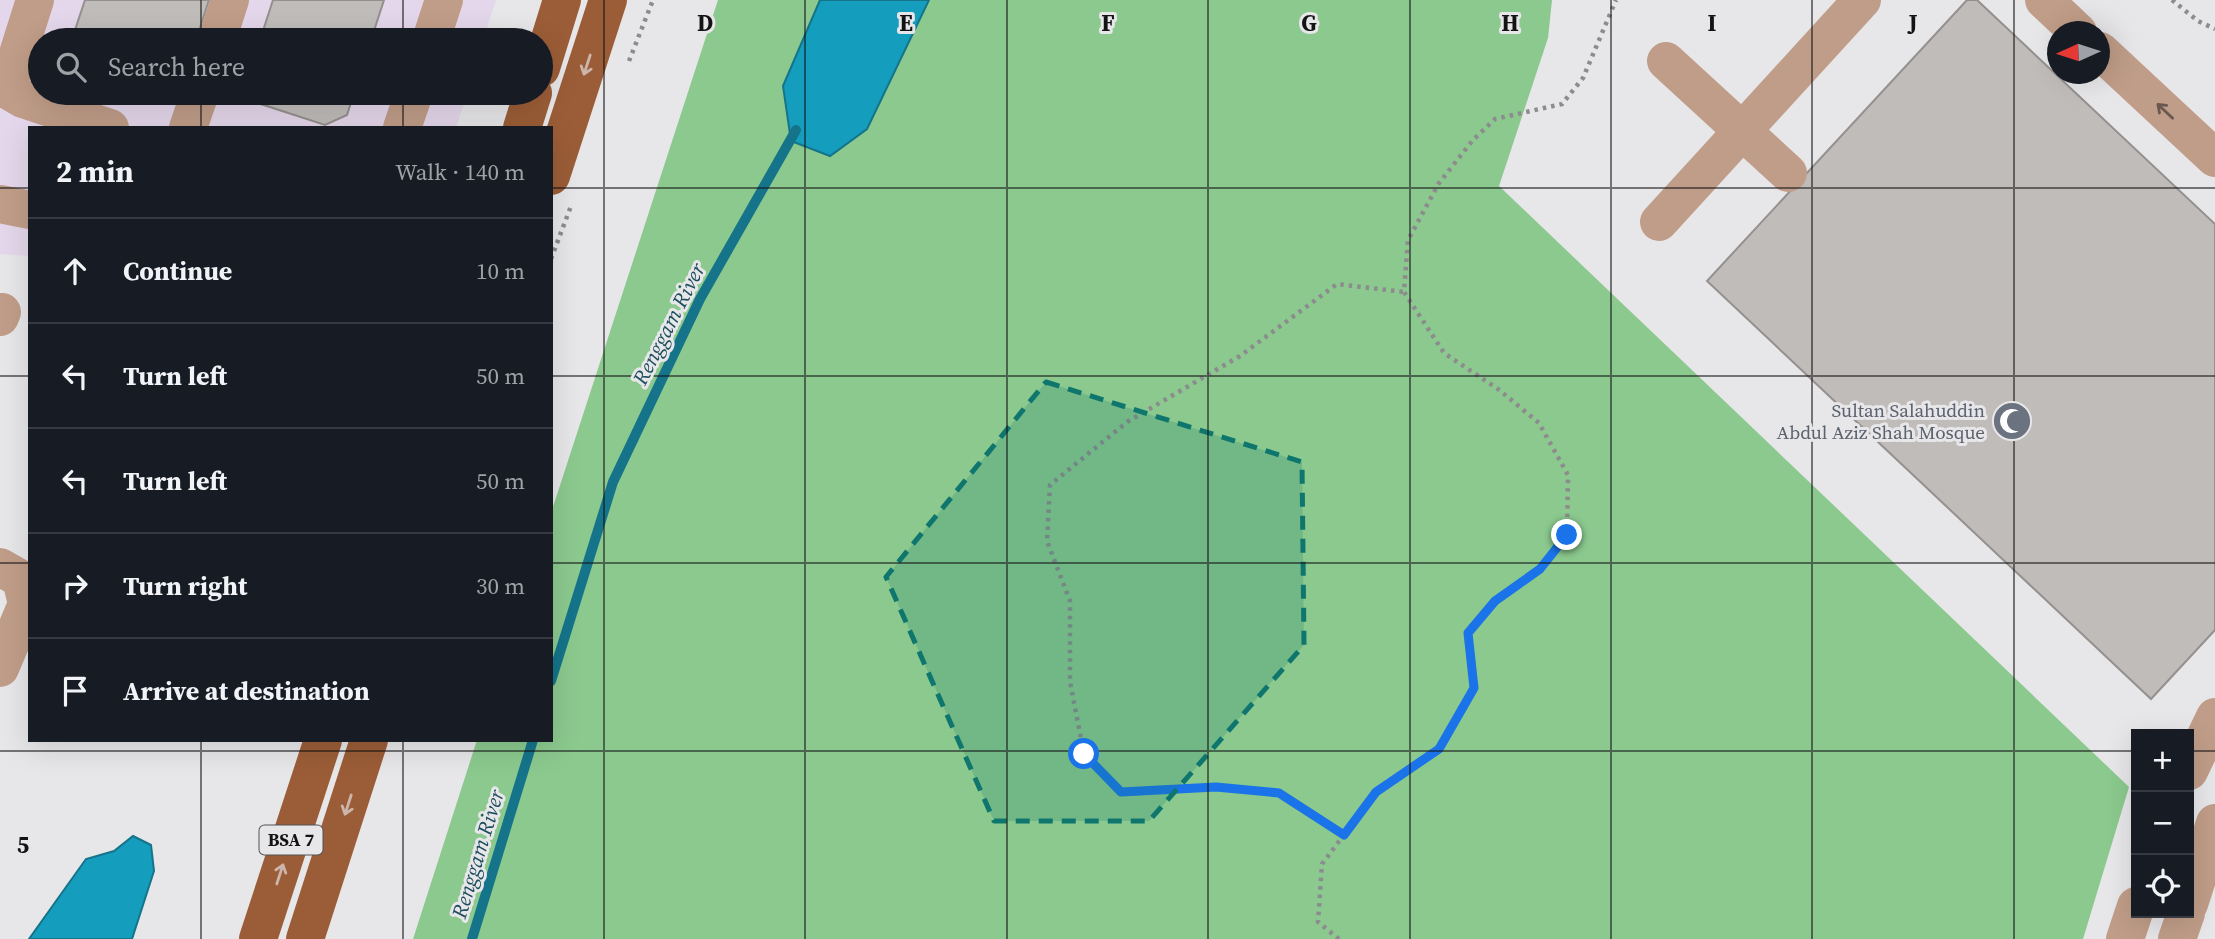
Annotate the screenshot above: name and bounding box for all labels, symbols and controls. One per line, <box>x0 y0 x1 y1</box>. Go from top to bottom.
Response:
text: D <box>697 7 713 39</box>
text: E <box>899 7 913 39</box>
text: F <box>1101 7 1115 39</box>
text: G <box>1301 7 1317 39</box>
text: H <box>1501 7 1519 39</box>
text: I <box>1708 7 1717 39</box>
text: J <box>1906 7 1918 39</box>
north arrow <box>2047 21 2110 84</box>
search box <box>28 28 553 105</box>
icon: search <box>52 48 90 86</box>
text: Search here <box>108 49 245 85</box>
one-way arrow <box>580 54 593 76</box>
one-way arrow <box>2157 103 2174 120</box>
text: 2 min <box>56 151 134 192</box>
text: Walk · 140 m <box>395 156 525 188</box>
icon: ahead <box>56 252 94 290</box>
text: Continue <box>123 253 232 289</box>
text: 10 m <box>476 255 525 287</box>
water label: Renggam River <box>625 257 712 391</box>
icon: left <box>56 357 94 395</box>
text: Turn left <box>123 358 227 394</box>
text: 50 m <box>476 360 525 392</box>
place label: Sultan Salahuddin Abdul Aziz Shah Mosque <box>1777 397 1985 445</box>
mosque icon: Sultan Salahuddin Abdul Aziz Shah Mosque <box>1991 400 2033 442</box>
icon: left <box>56 462 94 500</box>
text: Turn left <box>123 463 227 499</box>
text: 50 m <box>476 465 525 497</box>
route end <box>1551 519 1582 550</box>
icon: right <box>56 567 94 605</box>
text: Turn right <box>123 568 247 604</box>
text: 30 m <box>476 570 525 602</box>
icon: arrive <box>56 672 94 710</box>
text: Arrive at destination <box>123 673 370 709</box>
map controls <box>2131 729 2194 918</box>
button: + <box>2131 729 2194 792</box>
route start <box>1068 738 1099 769</box>
water label: Renggam River <box>444 785 511 923</box>
button: − <box>2131 792 2194 855</box>
one-way arrow <box>341 794 353 816</box>
road number: BSA 7 <box>260 826 322 854</box>
text: 5 <box>17 829 29 861</box>
button: locate <box>2131 855 2194 918</box>
one-way arrow <box>274 864 287 886</box>

